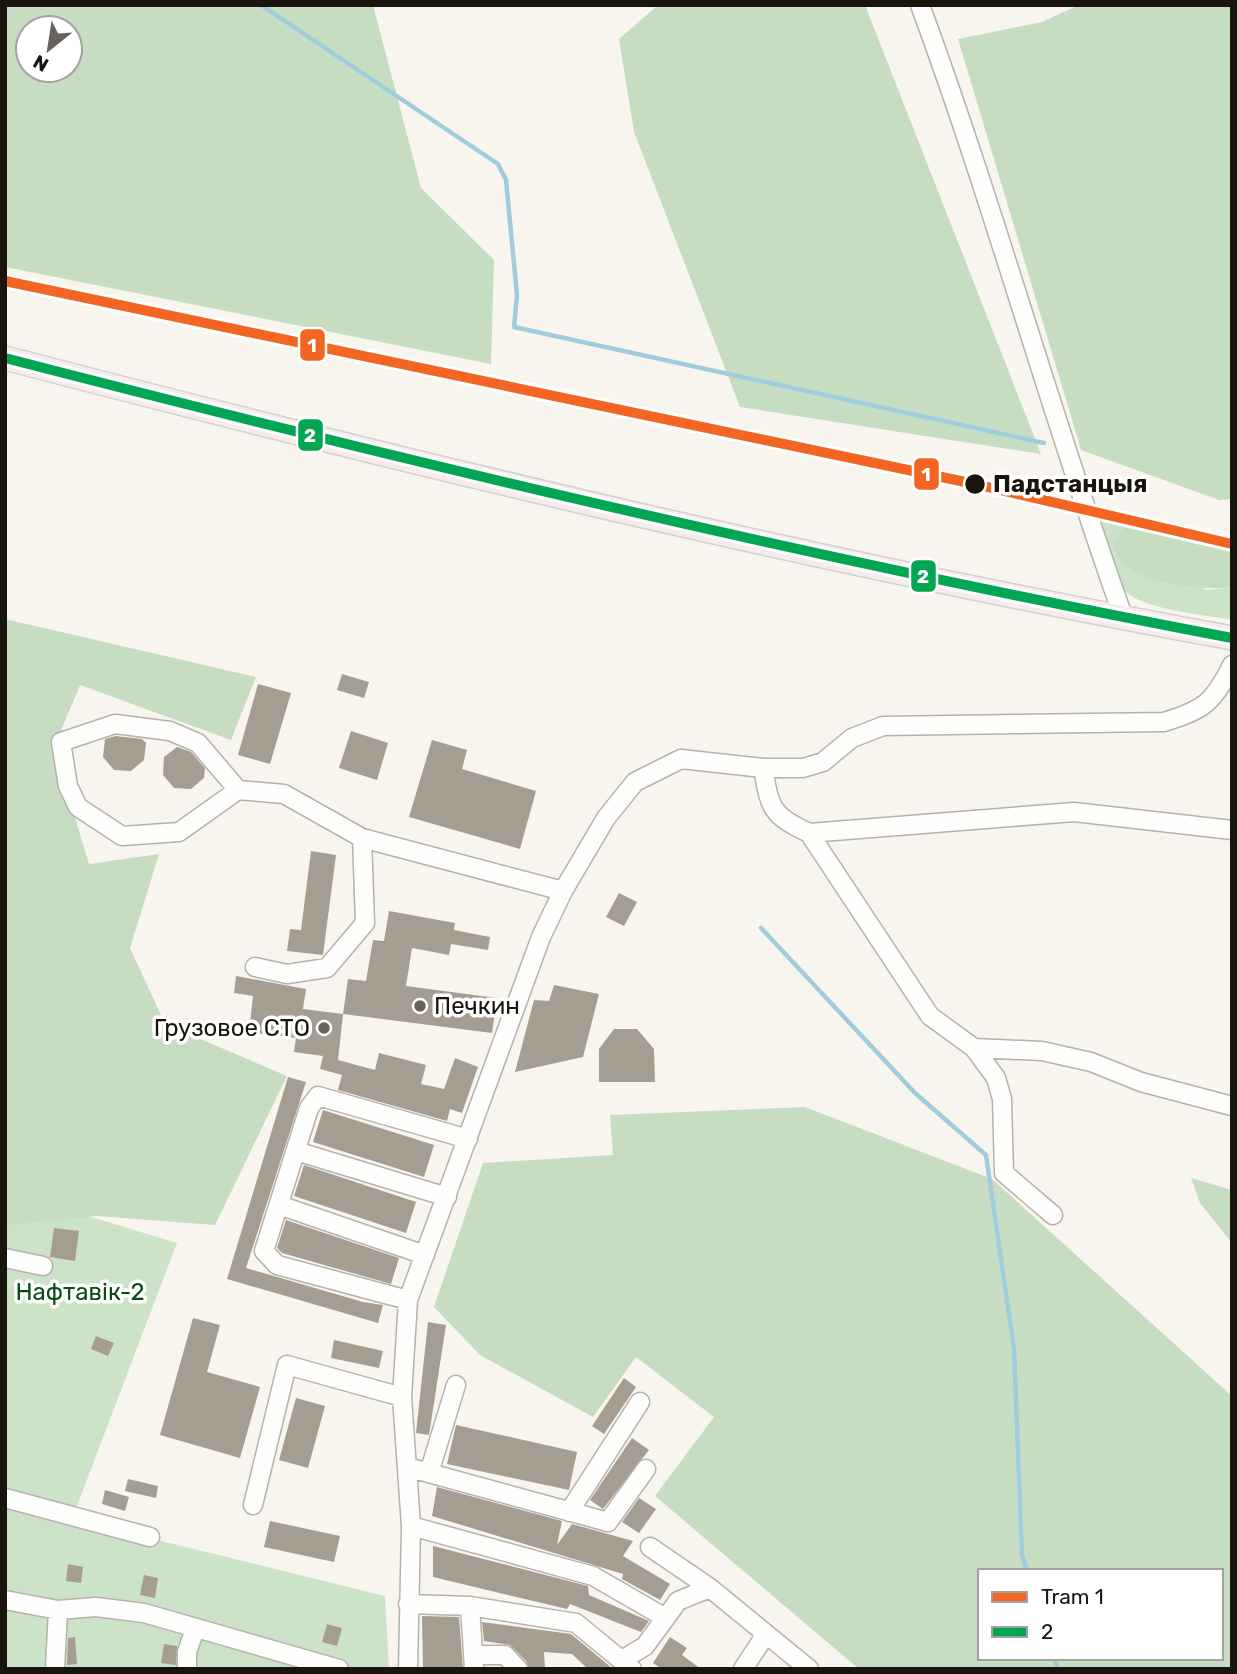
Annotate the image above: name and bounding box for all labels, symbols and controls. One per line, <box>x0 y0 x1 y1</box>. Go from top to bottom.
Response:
north arrow <box>14 14 84 84</box>
text: N <box>29 50 52 77</box>
line badge: 1 <box>299 328 326 362</box>
text: 1 <box>307 334 317 357</box>
line badge: 2 <box>297 418 324 452</box>
text: 2 <box>304 424 316 447</box>
line badge: 1 <box>913 457 940 491</box>
text: 1 <box>921 463 931 486</box>
place label: Падстанцыя <box>993 470 1148 498</box>
marker: Падстанцыя <box>963 472 987 496</box>
line badge: 2 <box>910 559 937 593</box>
text: 2 <box>917 565 929 588</box>
place label: Печкин <box>434 992 520 1020</box>
marker: Печкин <box>412 998 428 1014</box>
place label: Грузовое СТО <box>154 1014 310 1042</box>
marker: Грузовое СТО <box>316 1020 332 1036</box>
park label: Нафтавік-2 <box>15 1278 145 1306</box>
legend <box>978 1569 1223 1660</box>
text: Tram 1 <box>1041 1584 1104 1609</box>
text: 2 <box>1041 1619 1053 1644</box>

